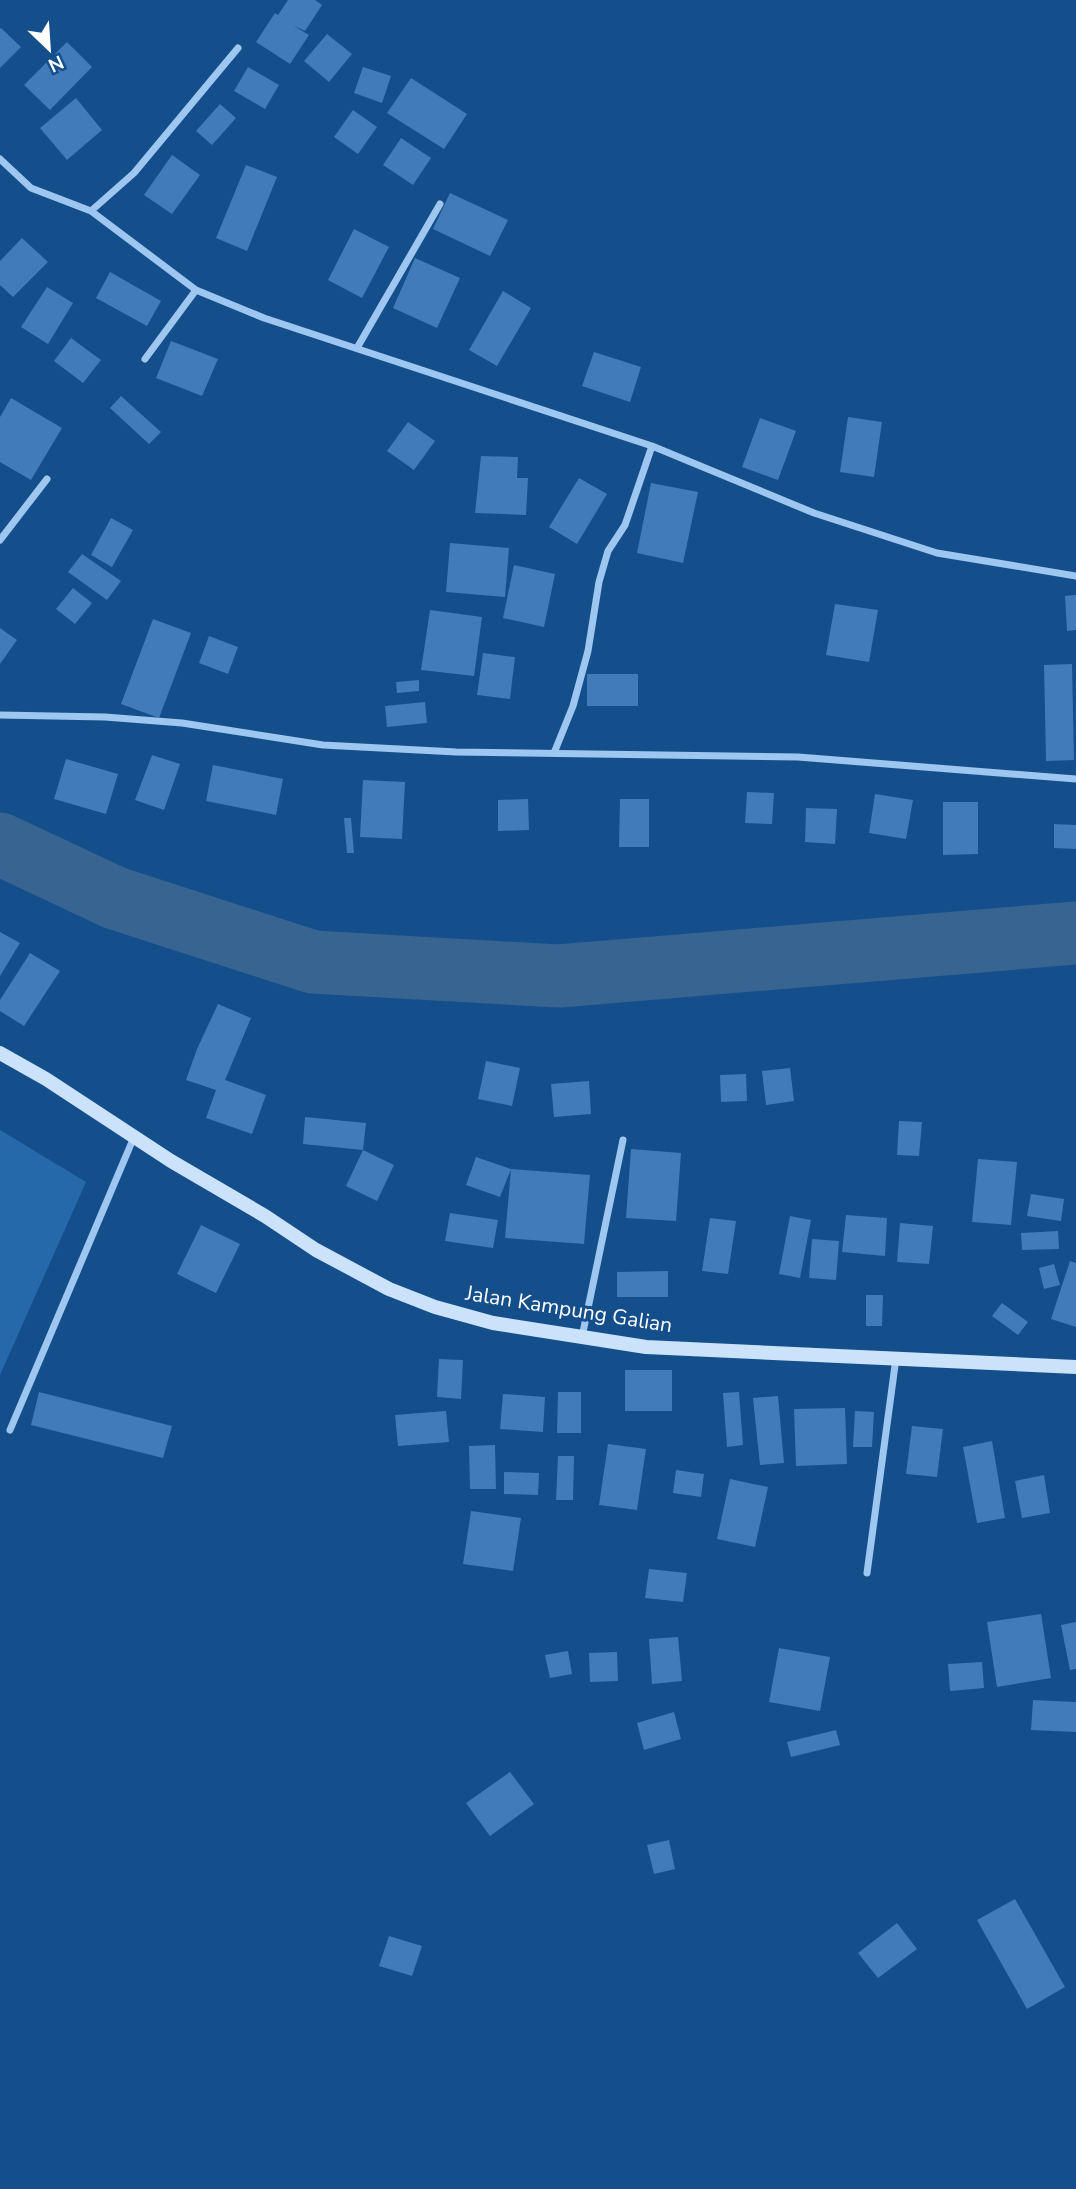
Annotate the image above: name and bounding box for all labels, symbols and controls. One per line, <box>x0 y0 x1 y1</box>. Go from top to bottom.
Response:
north arrow <box>14 14 84 84</box>
text: N <box>44 49 68 78</box>
street label: Jalan Kampung Galian <box>463 1279 674 1339</box>

